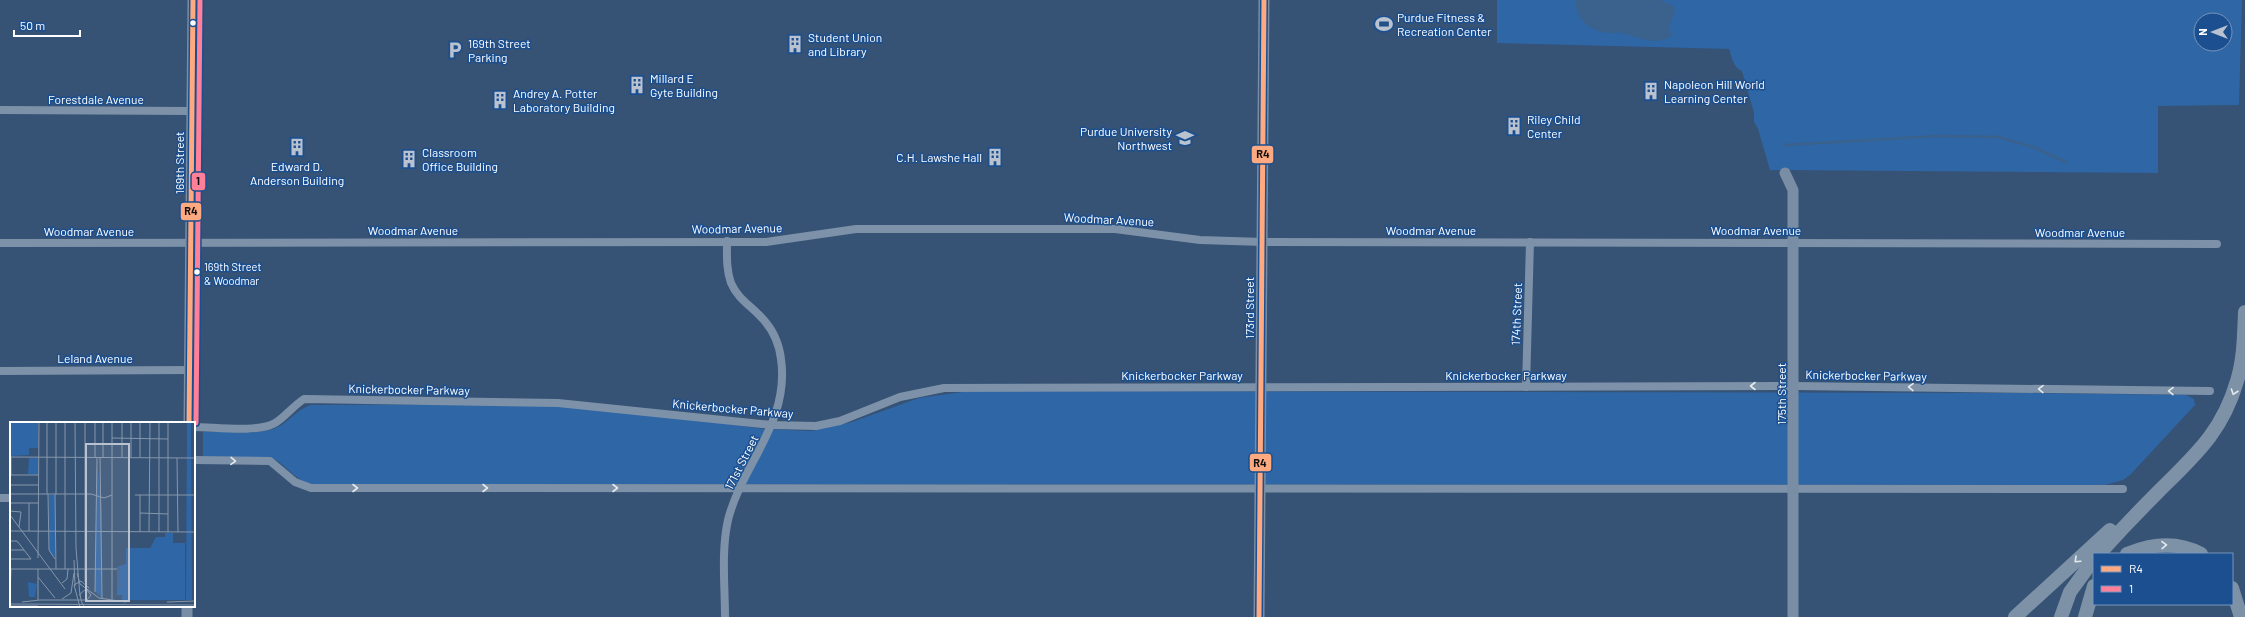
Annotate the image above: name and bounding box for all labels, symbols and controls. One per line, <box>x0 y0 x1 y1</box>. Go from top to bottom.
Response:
place label: Purdue Fitness & Recreation Center <box>1397 10 1492 38</box>
scale bar <box>14 12 80 38</box>
north arrow <box>2193 12 2233 52</box>
sports icon: Purdue Fitness & Recreation Center <box>1374 14 1394 34</box>
text: 50 m <box>20 18 45 32</box>
unlabelled marker <box>188 18 198 28</box>
text: N <box>2196 28 2209 36</box>
place label: Student Union and Library <box>808 30 882 58</box>
building icon: Student Union and Library <box>785 34 805 54</box>
place label: 169th Street Parking <box>468 36 531 64</box>
parking icon: 169th Street Parking <box>445 40 465 60</box>
place label: Millard E Gyte Building <box>650 71 718 99</box>
building icon: Millard E Gyte Building <box>627 75 647 95</box>
place label: Napoleon Hill World Learning Center <box>1664 77 1765 105</box>
building icon: Napoleon Hill World Learning Center <box>1641 81 1661 101</box>
place label: Andrey A. Potter Laboratory Building <box>513 86 615 114</box>
building icon: Andrey A. Potter Laboratory Building <box>490 90 510 110</box>
street label: Forestdale Avenue <box>48 92 144 106</box>
place label: Riley Child Center <box>1527 112 1580 140</box>
building icon: Riley Child Center <box>1504 116 1524 136</box>
place label: Purdue University Northwest <box>1080 124 1172 152</box>
school or university icon: Purdue University Northwest <box>1175 128 1195 148</box>
street label: 169th Street <box>172 132 186 194</box>
building icon: Edward D. Anderson Building <box>287 137 307 157</box>
place label: Classroom Office Building <box>422 145 498 173</box>
line badge: R4 <box>1251 145 1274 164</box>
building icon: C.H. Lawshe Hall <box>985 147 1005 167</box>
text: R4 <box>1256 147 1270 160</box>
building icon: Classroom Office Building <box>399 149 419 169</box>
place label: C.H. Lawshe Hall <box>896 150 982 164</box>
place label: Edward D. Anderson Building <box>250 159 344 187</box>
line badge: 1 <box>191 172 206 191</box>
text: 1 <box>196 174 200 187</box>
line badge: R4 <box>180 202 202 221</box>
text: R4 <box>184 204 198 217</box>
street label: Woodmar Avenue <box>1063 210 1155 228</box>
street label: Woodmar Avenue <box>692 220 782 236</box>
street label: Woodmar Avenue <box>368 223 458 237</box>
street label: Woodmar Avenue <box>1386 223 1476 237</box>
street label: Woodmar Avenue <box>1711 223 1801 237</box>
street label: Woodmar Avenue <box>44 224 134 238</box>
street label: Woodmar Avenue <box>2035 225 2125 239</box>
place label: 169th Street & Woodmar <box>204 260 261 287</box>
marker: 169th Street & Woodmar <box>192 267 202 277</box>
street label: 173rd Street <box>1242 277 1256 339</box>
street label: 174th Street <box>1508 283 1524 345</box>
street label: Leland Avenue <box>57 351 133 365</box>
street label: 175th Street <box>1774 363 1788 425</box>
street label: Knickerbocker Parkway <box>1805 367 1927 383</box>
street label: Knickerbocker Parkway <box>1121 368 1243 382</box>
street label: Knickerbocker Parkway <box>1445 368 1567 382</box>
street label: Knickerbocker Parkway <box>348 381 470 397</box>
one-way arrow <box>1750 382 1756 390</box>
one-way arrow <box>1908 383 1914 391</box>
one-way arrow <box>2038 385 2044 393</box>
one-way arrow <box>2168 387 2174 395</box>
one-way arrow <box>2230 388 2238 395</box>
street label: Knickerbocker Parkway <box>672 396 795 420</box>
inset map <box>10 422 195 607</box>
street label: 171st Street <box>721 432 761 492</box>
line badge: R4 <box>1249 453 1272 472</box>
text: R4 <box>1253 456 1267 469</box>
one-way arrow <box>230 457 236 465</box>
one-way arrow <box>352 484 358 492</box>
one-way arrow <box>482 484 488 492</box>
one-way arrow <box>612 484 618 492</box>
one-way arrow <box>2161 541 2167 549</box>
legend <box>2093 553 2233 605</box>
one-way arrow <box>2074 555 2082 563</box>
text: R4 <box>2129 561 2143 575</box>
text: 1 <box>2129 581 2133 595</box>

